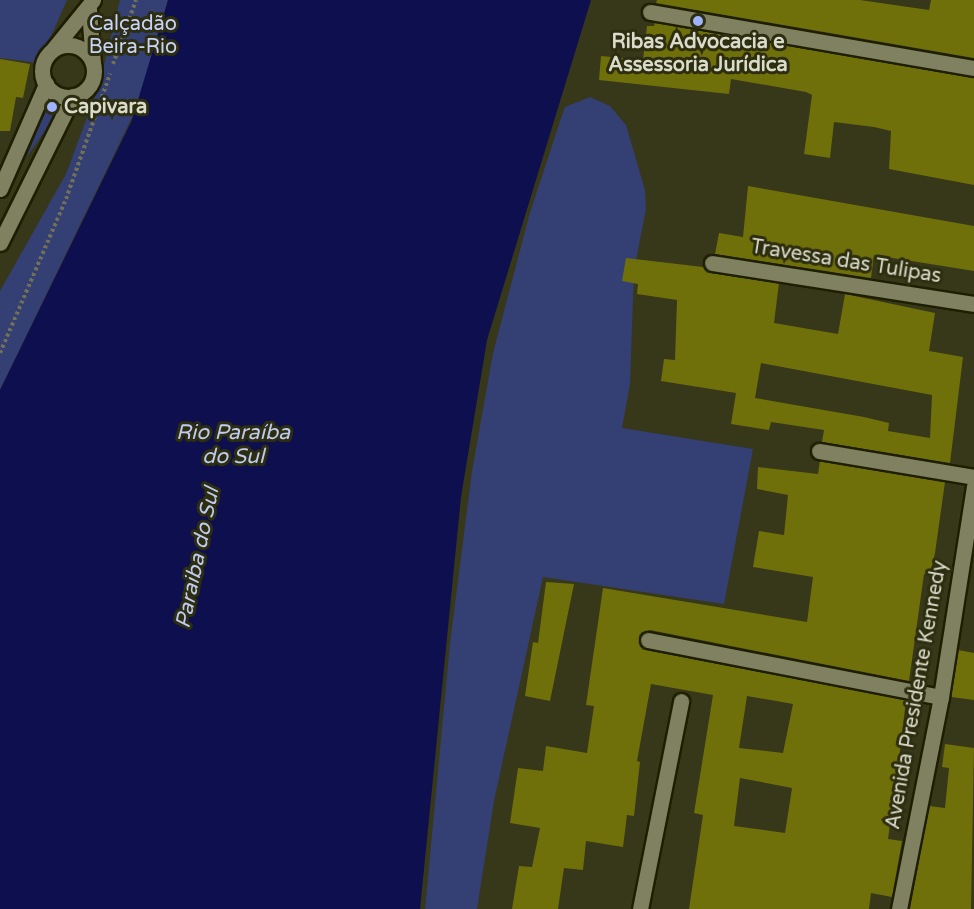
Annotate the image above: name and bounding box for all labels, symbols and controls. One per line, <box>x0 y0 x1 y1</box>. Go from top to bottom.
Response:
park label: Calçadão Beira-Rio <box>89 13 177 60</box>
marker: Ribas Advocacia e Assessoria Jurídica <box>691 14 705 28</box>
place label: Ribas Advocacia e Assessoria Jurídica <box>608 30 788 77</box>
place label: Capivara <box>64 95 147 119</box>
marker: Capivara <box>45 100 59 114</box>
street label: Travessa das Tulipas <box>749 235 943 289</box>
water label: Rio Paraíba do Sul <box>176 420 290 470</box>
water label: Paraiba do Sul <box>171 485 225 631</box>
street label: Avenida Presidente Kennedy <box>882 559 952 831</box>

